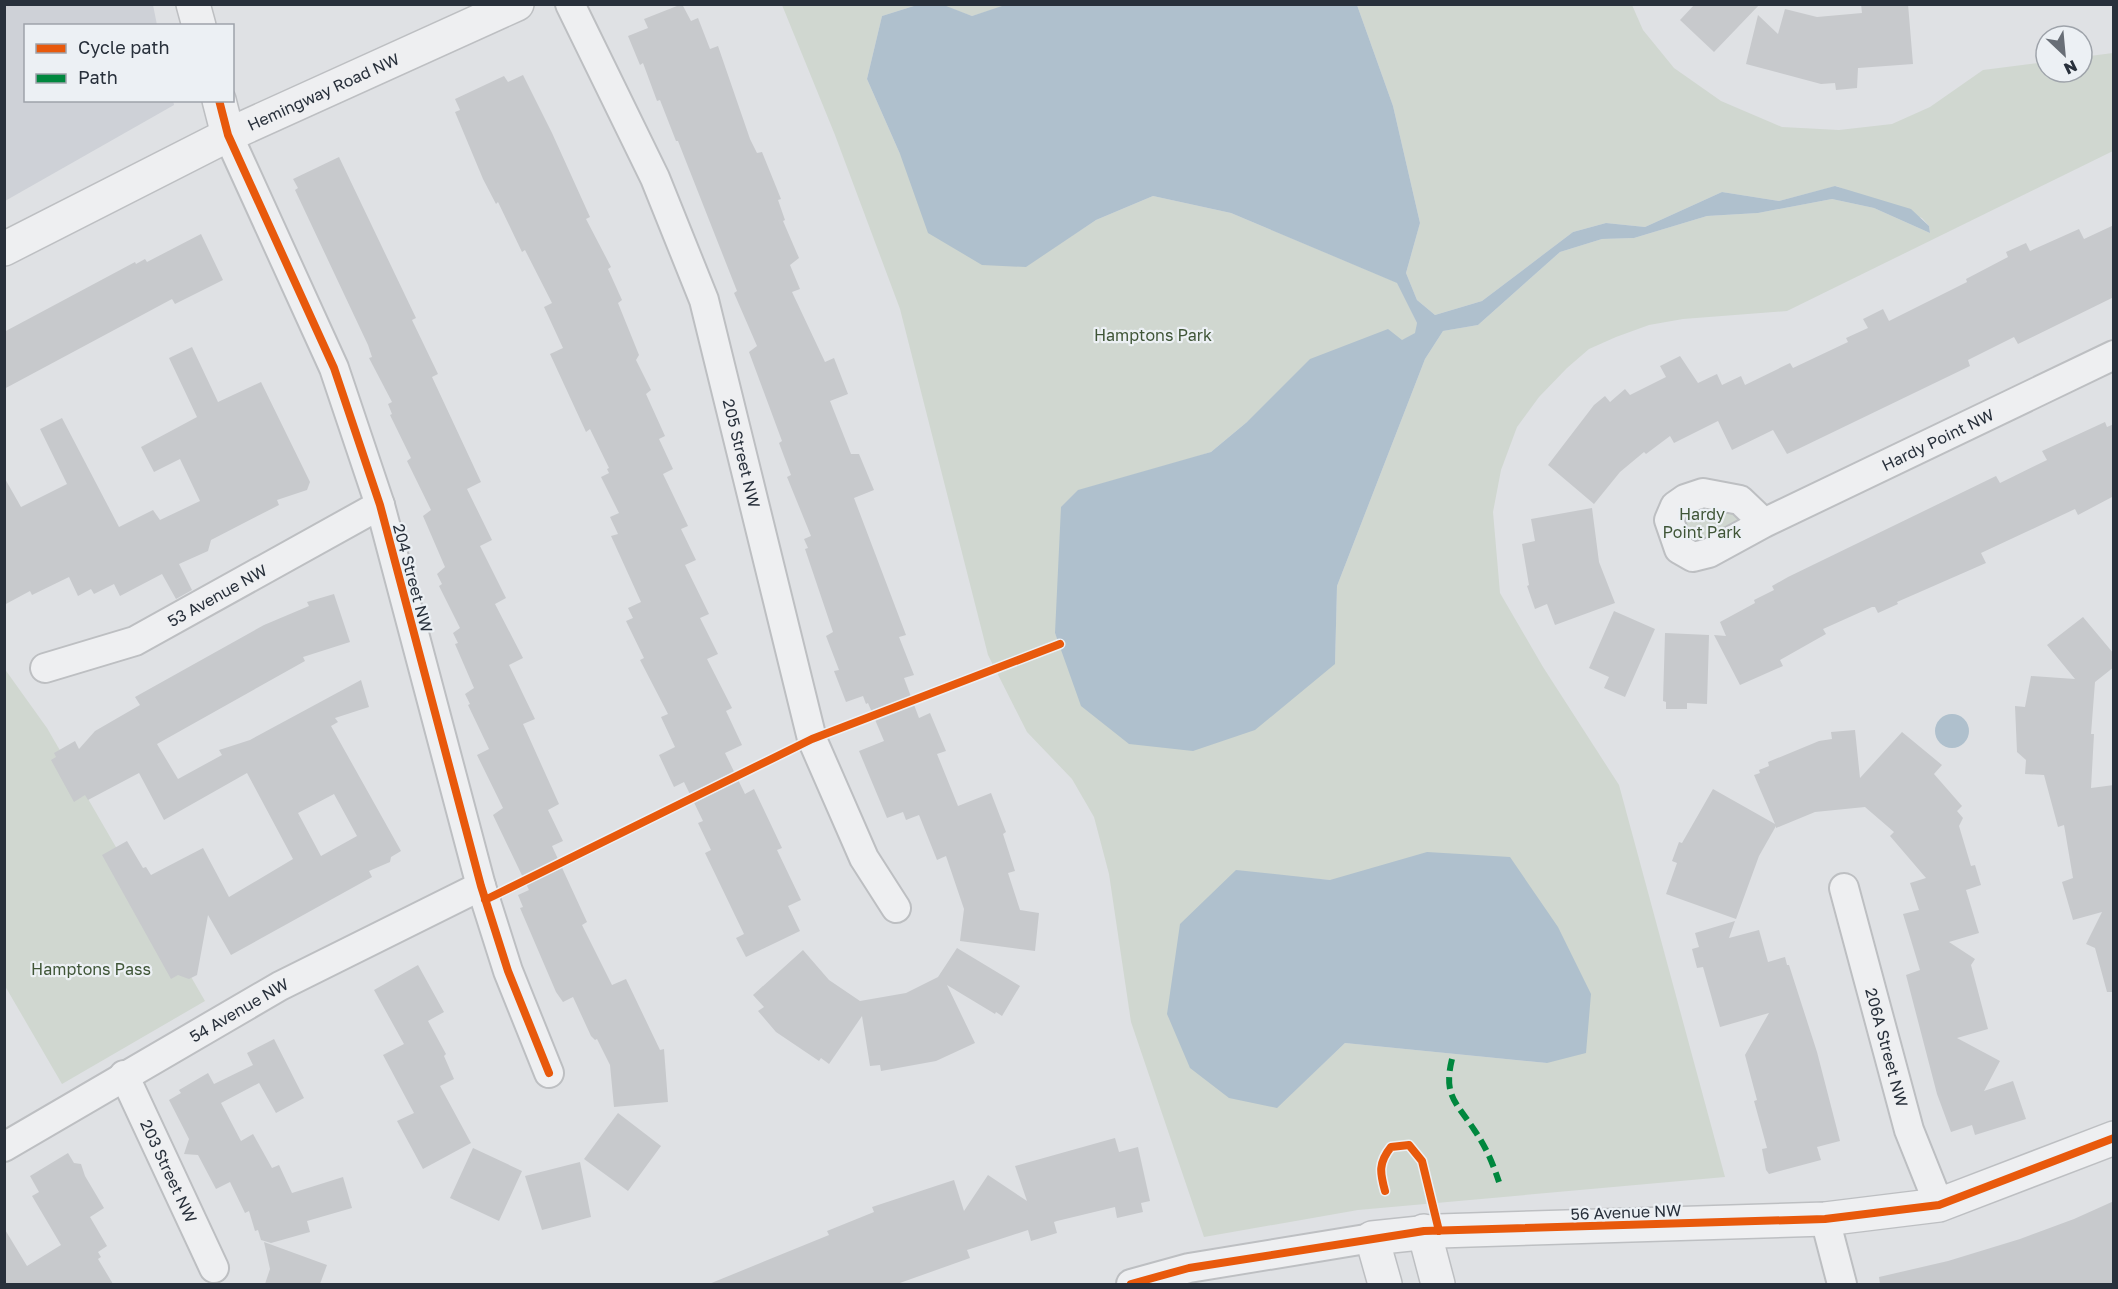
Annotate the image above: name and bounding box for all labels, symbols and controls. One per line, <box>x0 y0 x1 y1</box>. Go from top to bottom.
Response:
legend <box>24 24 234 102</box>
north arrow <box>2034 24 2094 84</box>
text: Cycle path <box>78 36 170 58</box>
street label: Hemingway Road NW <box>244 49 402 135</box>
text: N <box>2061 56 2080 79</box>
text: Path <box>78 66 118 88</box>
park label: Hamptons Park <box>1094 325 1212 345</box>
street label: 205 Street NW <box>719 397 765 510</box>
street label: Hardy Point NW <box>1878 404 1997 475</box>
park label: Hardy Point Park <box>1663 504 1741 542</box>
street label: 204 Street NW <box>389 521 437 635</box>
street label: 53 Avenue NW <box>164 560 270 631</box>
park label: Hamptons Pass <box>31 959 151 979</box>
street label: 54 Avenue NW <box>186 973 292 1047</box>
street label: 206A Street NW <box>1861 986 1912 1109</box>
street label: 203 Street NW <box>136 1116 201 1226</box>
street label: 56 Avenue NW <box>1570 1200 1682 1224</box>

